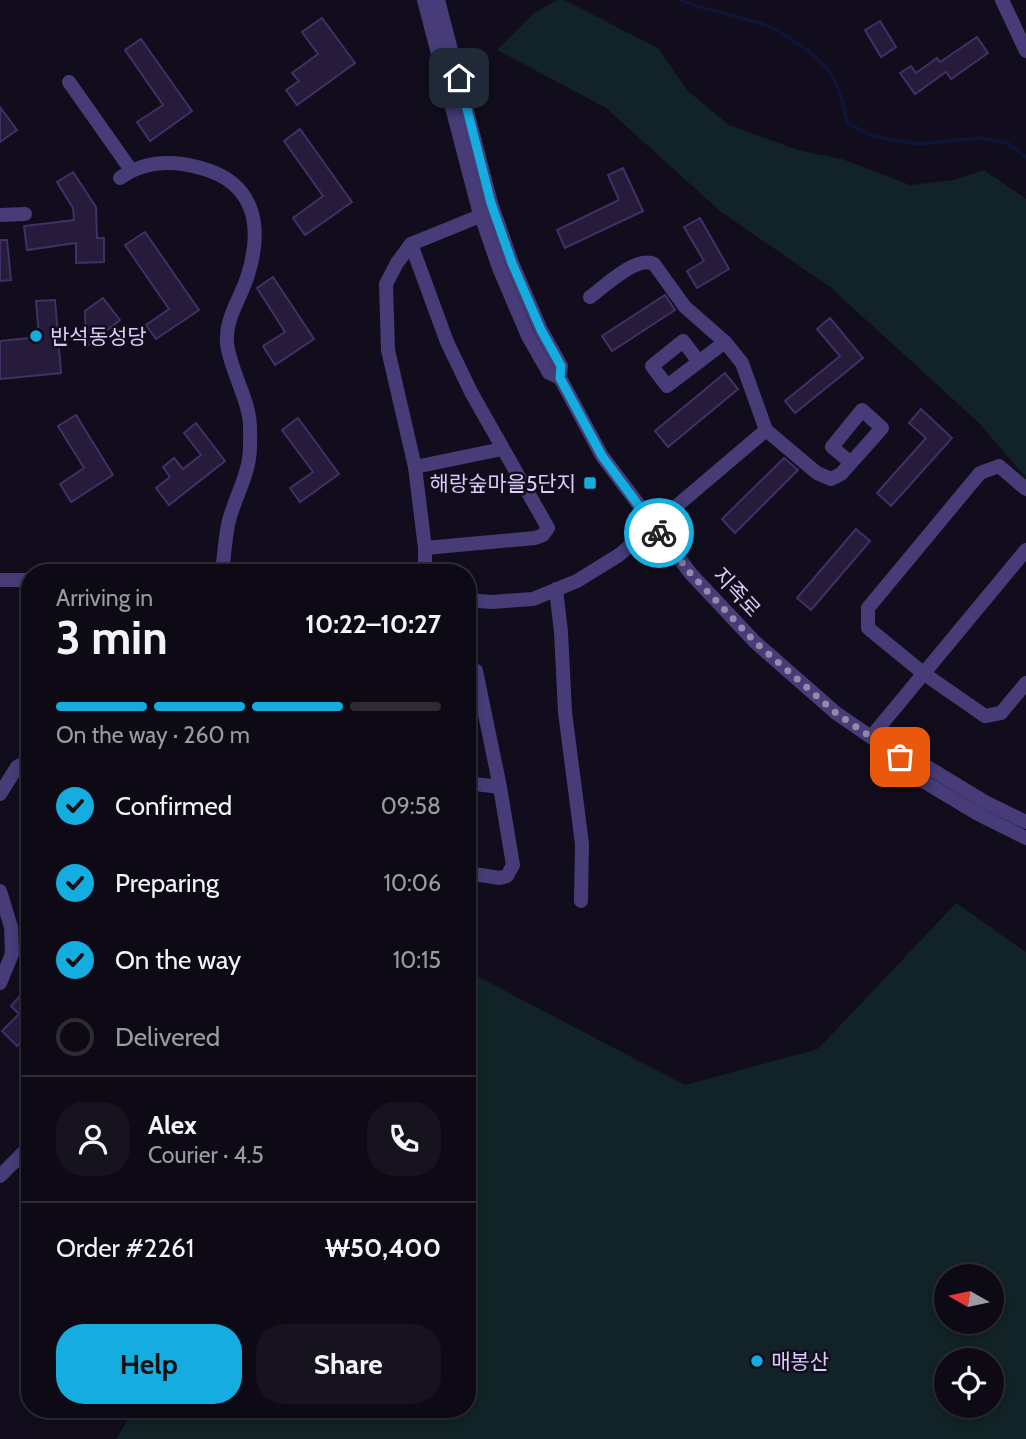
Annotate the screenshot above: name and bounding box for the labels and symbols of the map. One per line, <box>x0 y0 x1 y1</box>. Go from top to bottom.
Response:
pin <box>429 48 489 108</box>
place label: 반석동성당 <box>50 324 147 349</box>
marker: 반석동성당 <box>28 328 44 344</box>
place label: 해랑숲마을5단지 <box>429 471 576 496</box>
marker: 해랑숲마을5단지 <box>582 475 598 491</box>
courier <box>624 498 694 568</box>
street label: 지족로 <box>708 562 766 622</box>
pin <box>870 727 930 787</box>
north arrow <box>934 1264 1004 1334</box>
place label: 매봉산 <box>771 1349 829 1374</box>
marker: 매봉산 <box>749 1353 765 1369</box>

